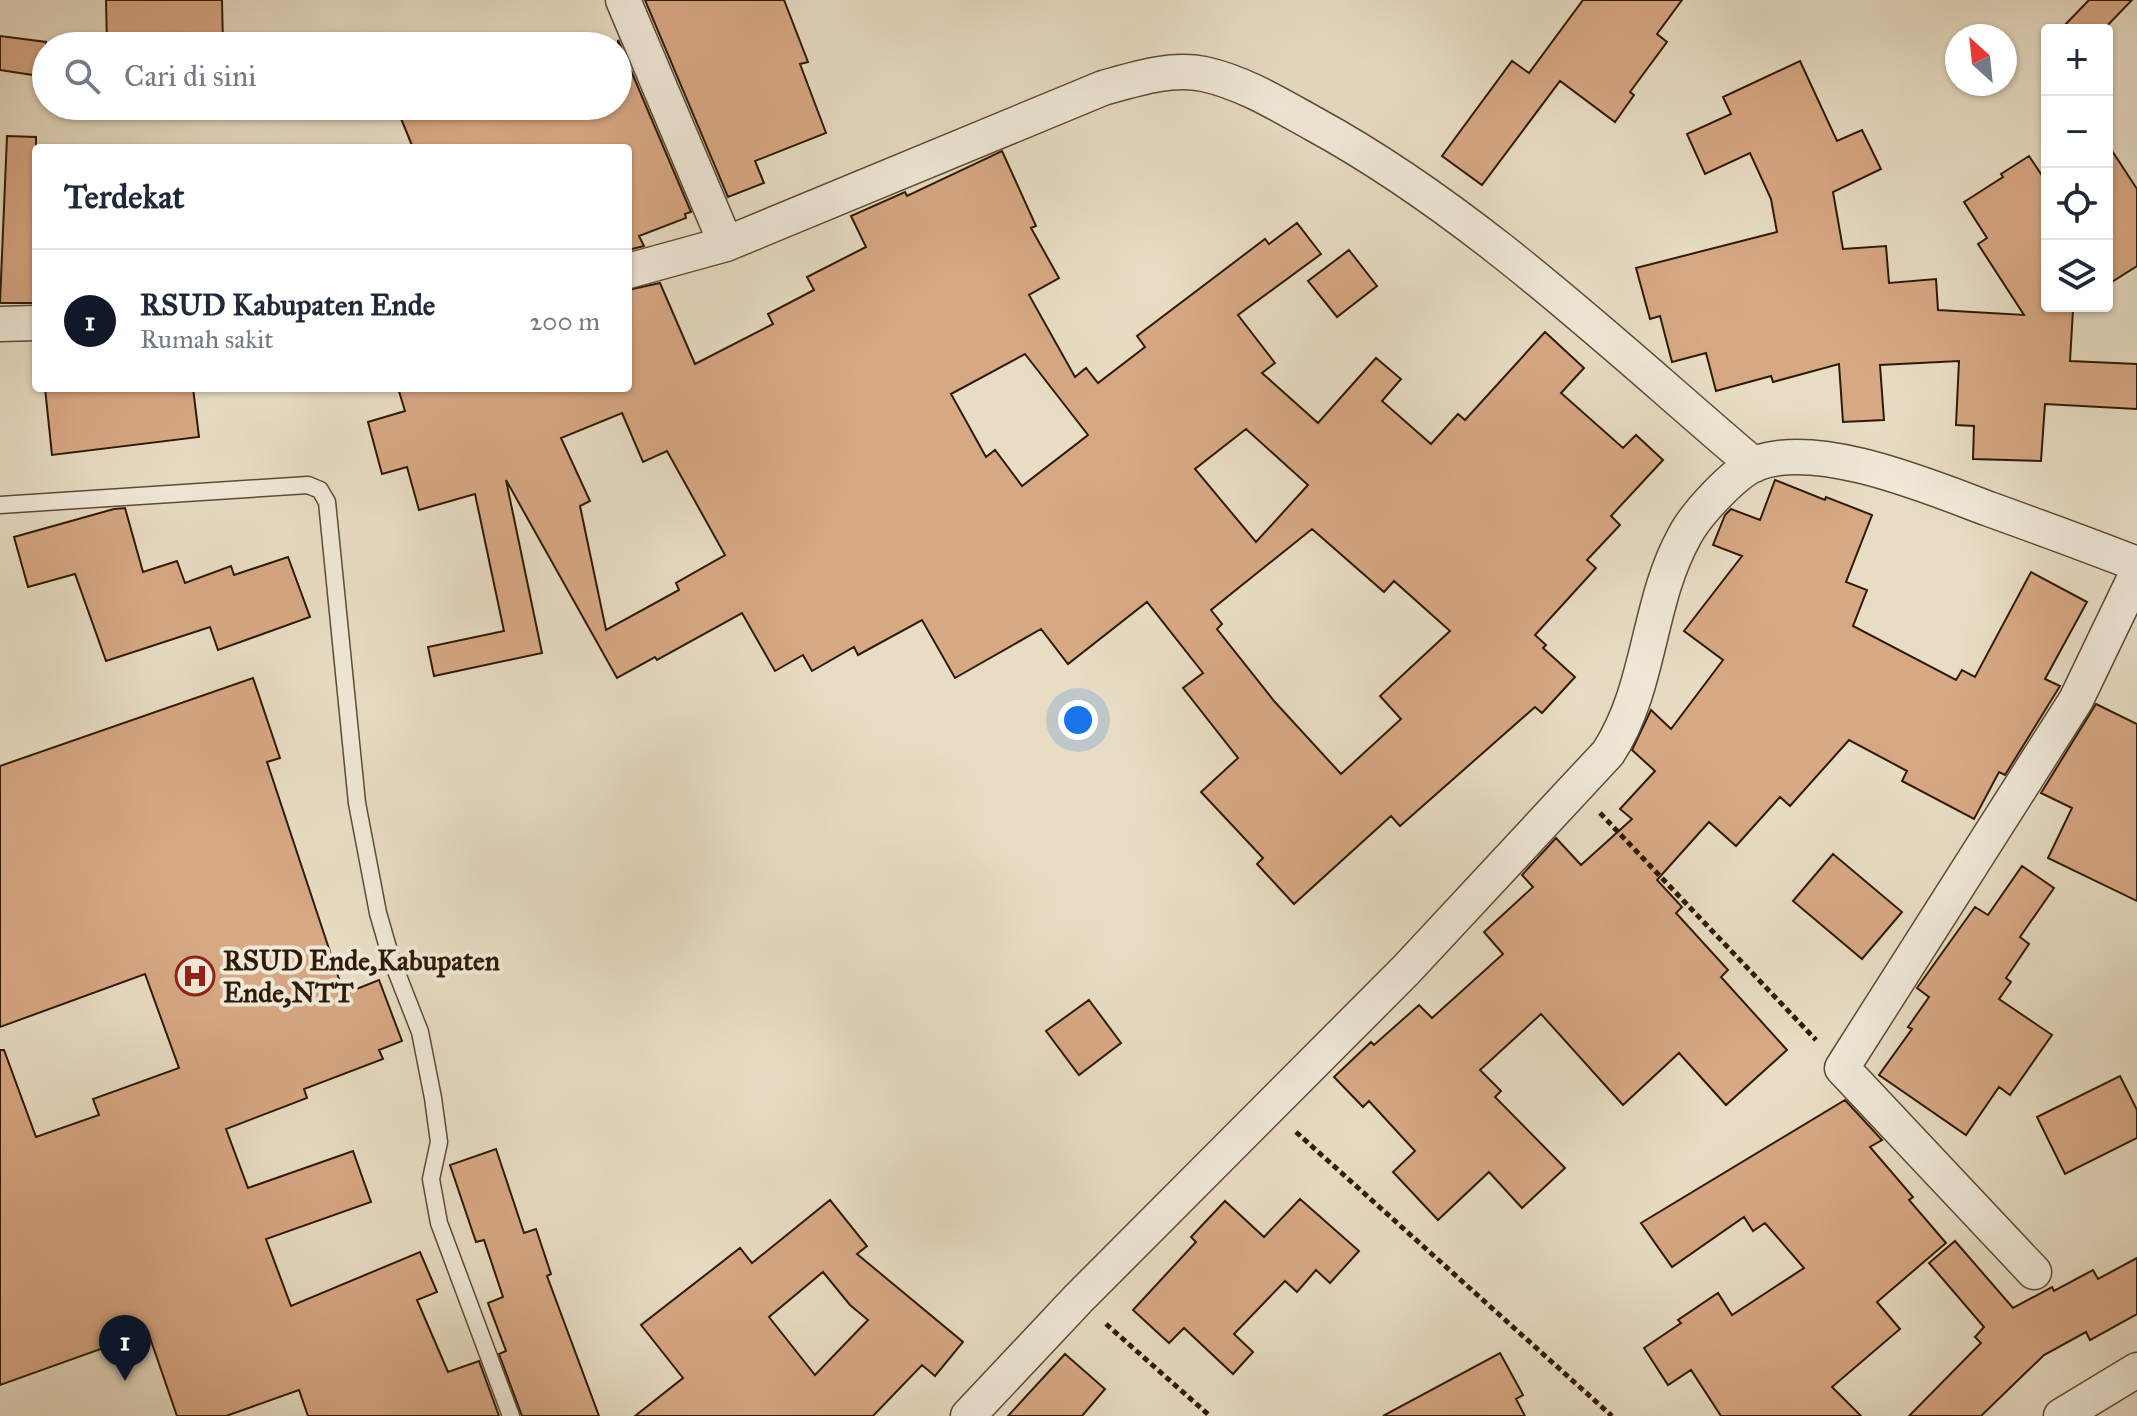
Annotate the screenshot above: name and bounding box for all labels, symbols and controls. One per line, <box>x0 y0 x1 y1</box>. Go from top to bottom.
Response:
north arrow <box>1945 24 2017 96</box>
map controls <box>2041 24 2113 312</box>
button: + <box>2041 24 2113 96</box>
search box <box>32 32 632 120</box>
icon: search <box>60 54 104 98</box>
text: Cari di sini <box>124 58 257 94</box>
button: − <box>2041 96 2113 168</box>
button: locate <box>2041 168 2113 240</box>
text: Terdekat <box>64 176 185 217</box>
button: layers <box>2041 240 2113 312</box>
text: RSUD Kabupaten Ende <box>140 287 435 323</box>
text: 1 <box>85 305 95 337</box>
text: 200 m <box>529 305 600 337</box>
text: Rumah sakit <box>140 323 274 355</box>
your location <box>1058 700 1098 740</box>
place label: RSUD Ende,Kabupaten Ende,NTT <box>223 943 500 1010</box>
hospital icon: RSUD Ende,Kabupaten Ende,NTT <box>174 955 216 997</box>
pin: 1 <box>99 1315 151 1381</box>

